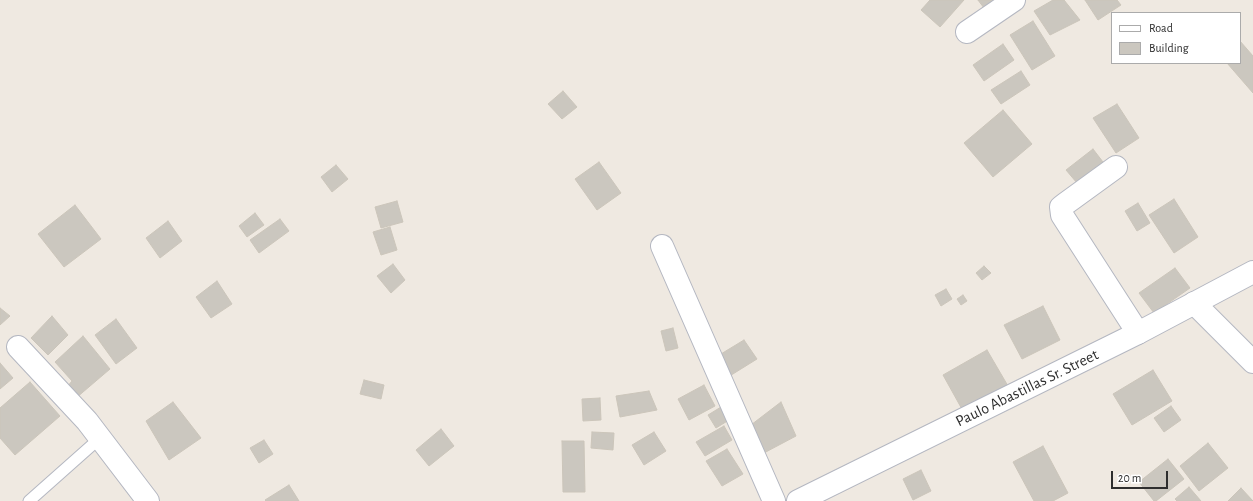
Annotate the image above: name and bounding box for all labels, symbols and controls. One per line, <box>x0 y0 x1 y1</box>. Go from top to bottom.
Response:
legend <box>1111 12 1241 64</box>
text: Road <box>1149 22 1173 34</box>
text: Building <box>1149 42 1189 54</box>
street label: Paulo Abastillas Sr. Street <box>952 345 1102 431</box>
scale bar <box>1113 463 1170 489</box>
text: 20 m <box>1118 472 1141 484</box>

